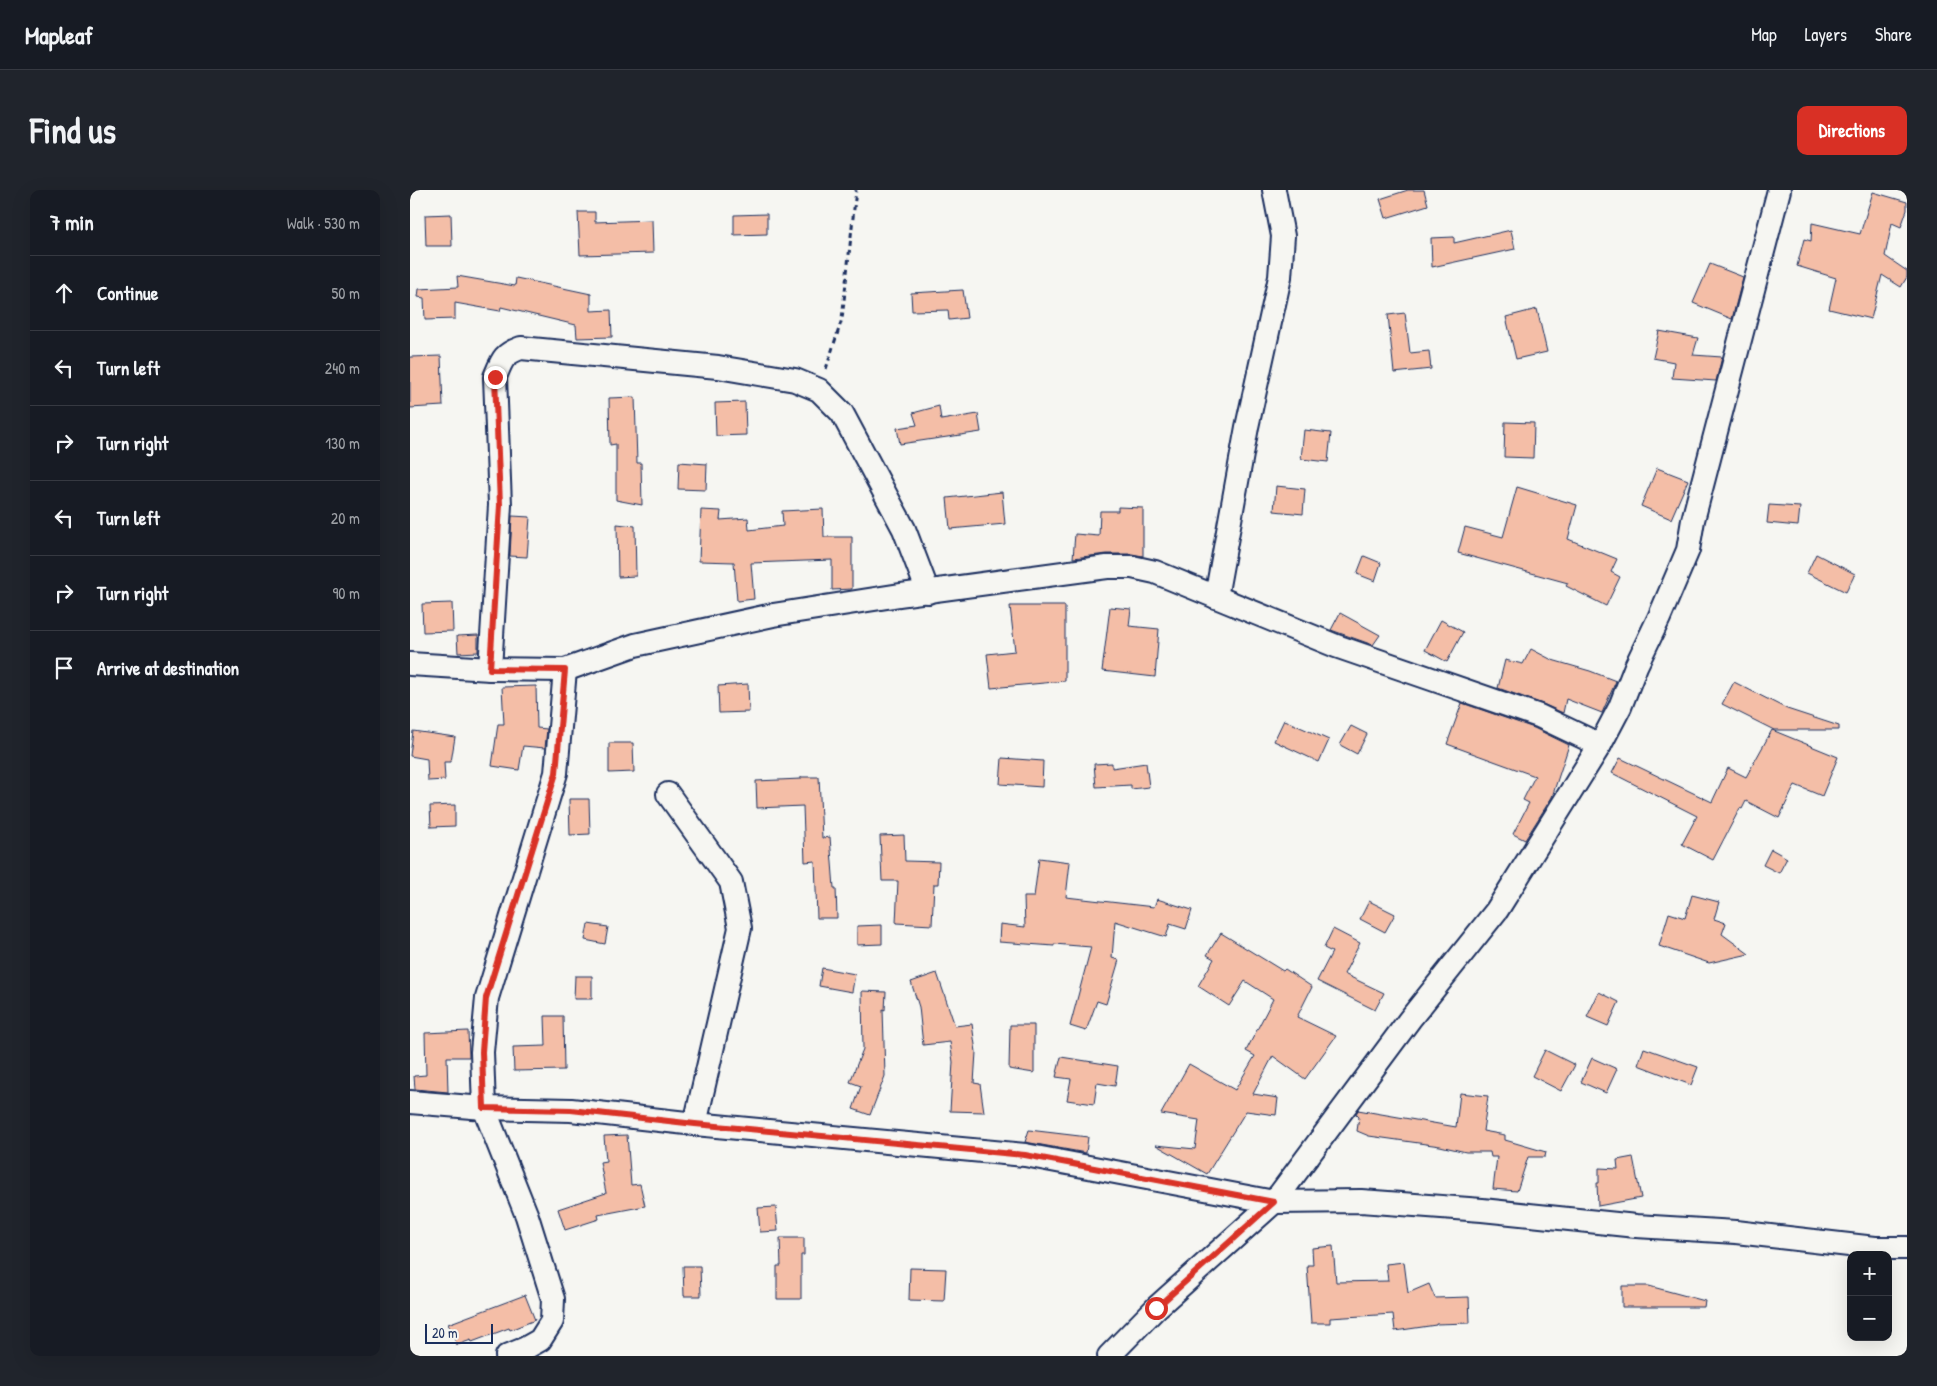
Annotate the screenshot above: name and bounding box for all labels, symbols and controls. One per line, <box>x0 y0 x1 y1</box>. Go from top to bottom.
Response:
text: Mapleaf <box>25 19 93 51</box>
text: Map <box>1751 22 1777 47</box>
text: Layers <box>1805 22 1847 47</box>
text: Share <box>1875 22 1912 47</box>
button: Directions <box>1797 106 1907 155</box>
text: Find us <box>30 107 116 154</box>
text: 7 min <box>50 208 94 237</box>
text: Walk · 530 m <box>287 212 360 234</box>
icon: ahead <box>50 279 78 307</box>
text: Continue <box>97 280 158 306</box>
text: 50 m <box>332 282 360 304</box>
icon: left <box>50 354 78 382</box>
text: Turn left <box>97 355 160 381</box>
text: 240 m <box>325 357 360 379</box>
route end <box>484 366 507 389</box>
icon: right <box>50 429 78 457</box>
text: Turn right <box>97 430 168 456</box>
text: 130 m <box>325 432 360 454</box>
icon: left <box>50 504 78 532</box>
text: Turn left <box>97 505 160 531</box>
text: 20 m <box>331 507 360 529</box>
icon: right <box>50 579 78 607</box>
text: Turn right <box>97 580 168 606</box>
text: 90 m <box>332 582 360 604</box>
icon: arrive <box>50 654 78 682</box>
text: Arrive at destination <box>97 655 239 681</box>
map controls <box>1847 1251 1892 1341</box>
button: + <box>1847 1251 1892 1296</box>
button: − <box>1847 1296 1892 1341</box>
route start <box>1145 1297 1168 1320</box>
scale bar <box>425 1321 492 1344</box>
text: 20 m <box>432 1323 458 1342</box>

